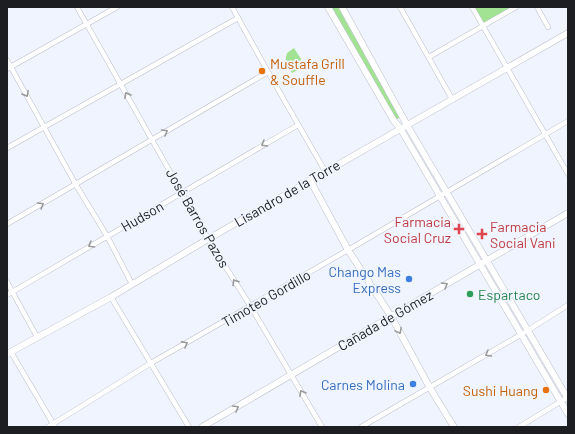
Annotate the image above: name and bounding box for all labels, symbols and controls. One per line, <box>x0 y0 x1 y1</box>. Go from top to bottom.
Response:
place label: Mustafa Grill & Souffle <box>270 55 345 88</box>
marker: Mustafa Grill & Souffle <box>257 66 267 76</box>
one-way arrow <box>22 90 29 97</box>
one-way arrow <box>124 92 131 99</box>
one-way arrow <box>161 130 168 137</box>
one-way arrow <box>261 140 268 147</box>
street label: Lisandro de la Torre <box>231 156 343 230</box>
street label: José Barros Pazos <box>163 165 233 271</box>
street label: Hudson <box>118 197 166 235</box>
one-way arrow <box>37 202 44 209</box>
place label: Farmacia Social Cruz <box>384 213 451 246</box>
place label: Farmacia Social Vani <box>490 218 556 251</box>
marker: Farmacia Social Cruz <box>454 224 464 234</box>
marker: Farmacia Social Vani <box>477 229 487 239</box>
one-way arrow <box>88 240 95 247</box>
place label: Chango Mas Express <box>328 263 401 296</box>
street label: Timoteo Gordillo <box>219 266 313 330</box>
marker: Chango Mas Express <box>404 274 414 284</box>
one-way arrow <box>232 279 240 286</box>
one-way arrow <box>441 283 448 290</box>
street label: Cañada de Gómez <box>334 286 436 354</box>
place label: Espartaco <box>478 286 541 303</box>
marker: Espartaco <box>465 289 475 299</box>
one-way arrow <box>394 327 402 334</box>
one-way arrow <box>181 341 189 348</box>
one-way arrow <box>485 349 492 356</box>
place label: Carnes Molina <box>321 376 405 393</box>
marker: Carnes Molina <box>408 379 418 389</box>
place label: Sushi Huang <box>463 382 538 399</box>
marker: Sushi Huang <box>541 385 551 395</box>
one-way arrow <box>300 390 307 397</box>
one-way arrow <box>232 405 239 412</box>

